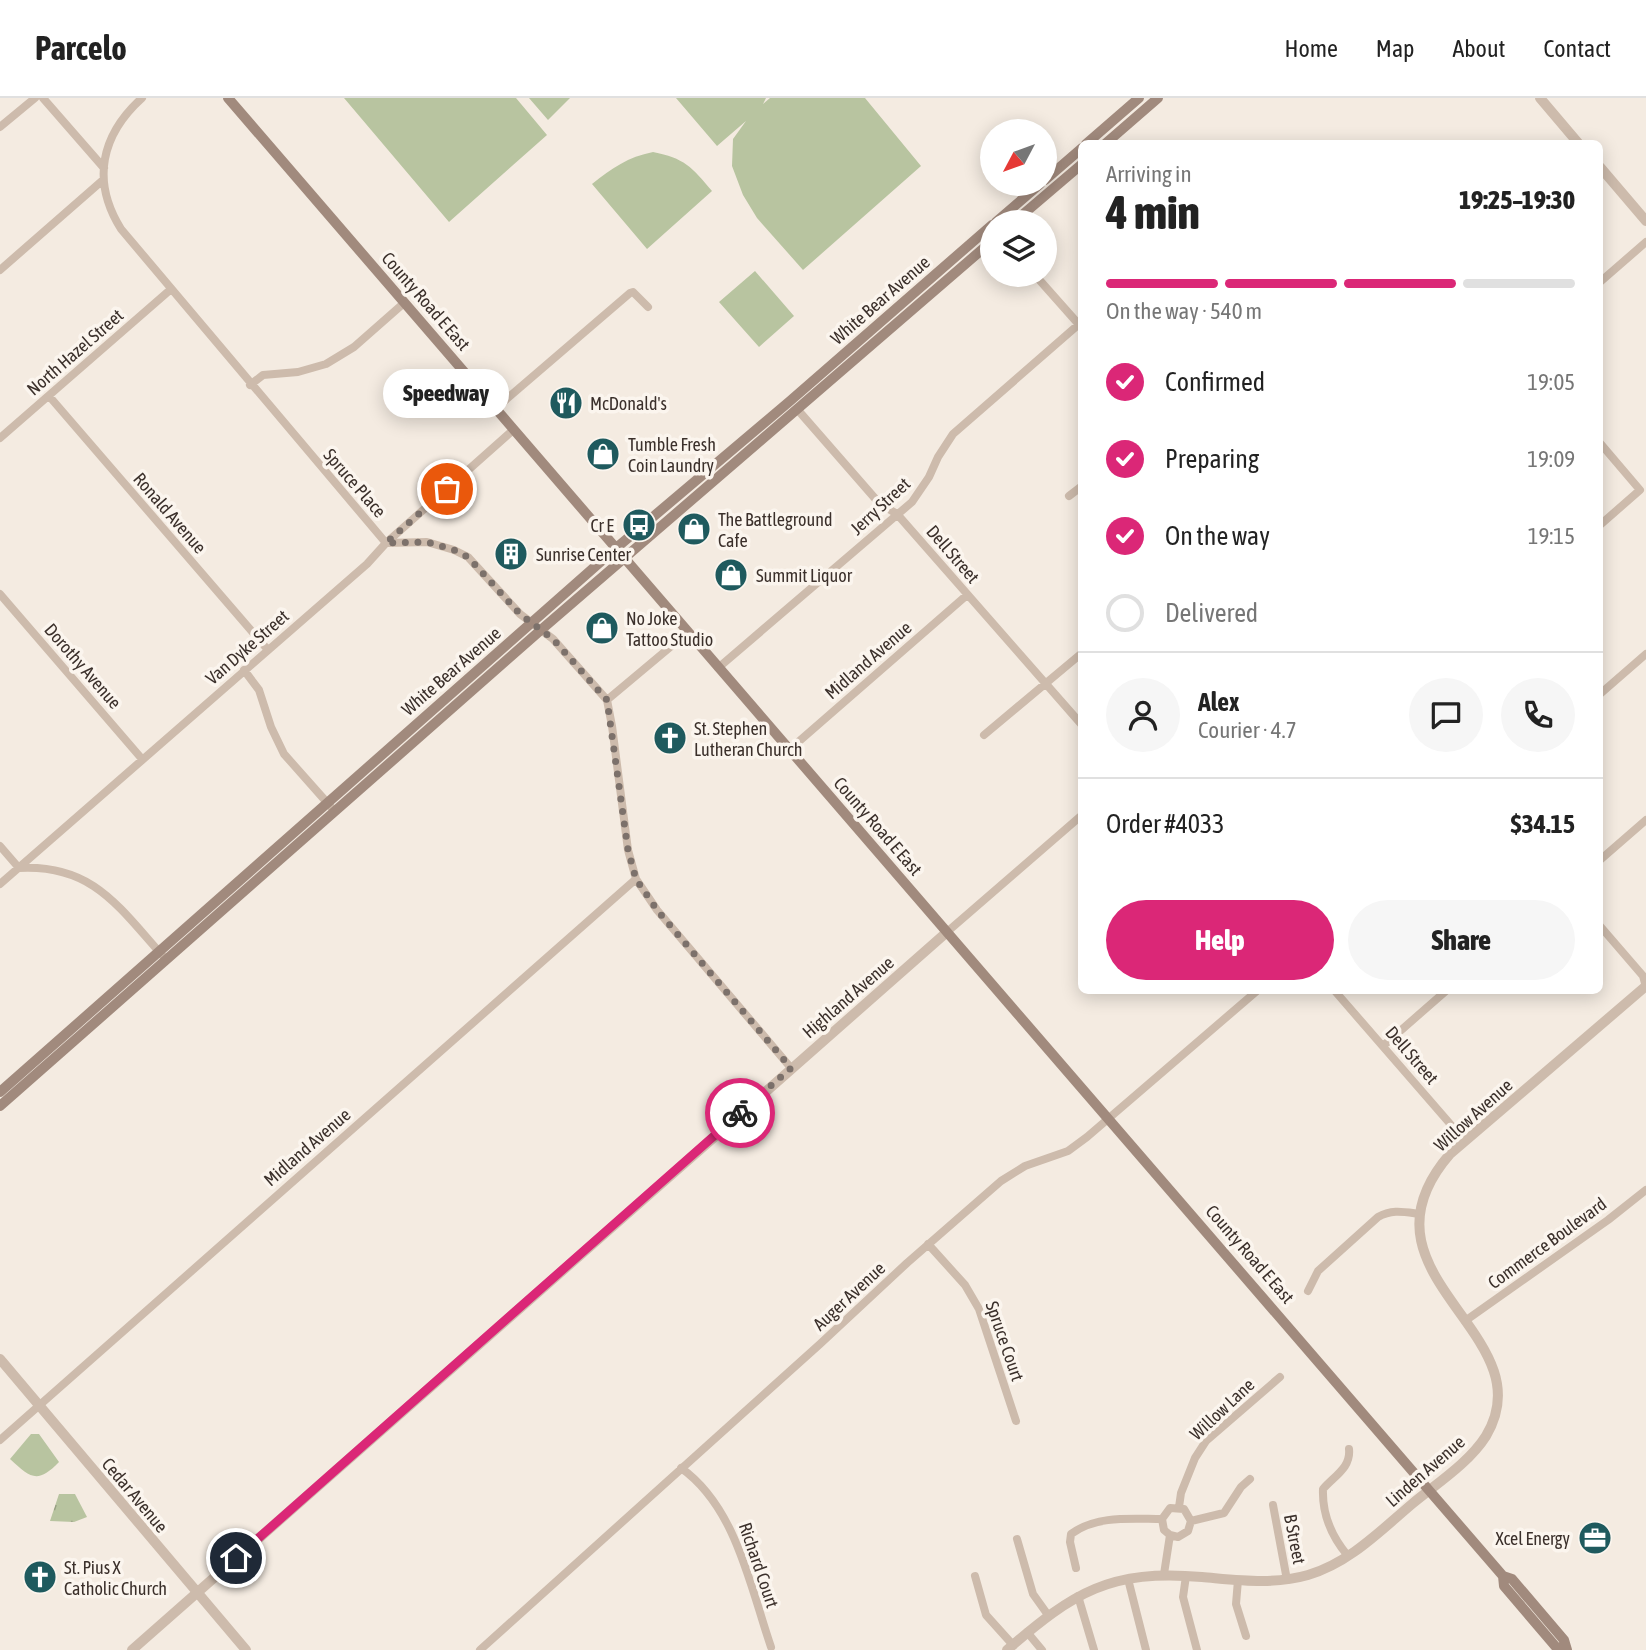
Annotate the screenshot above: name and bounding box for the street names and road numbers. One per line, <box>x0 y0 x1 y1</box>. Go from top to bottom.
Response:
street label: County Road E East <box>378 247 474 355</box>
street label: White Bear Avenue <box>826 251 934 349</box>
street label: North Hazel Street <box>23 305 127 399</box>
street label: Spruce Place <box>319 444 391 522</box>
street label: Ronald Avenue <box>129 468 211 558</box>
street label: Jerry Street <box>846 473 914 539</box>
street label: Dell Street <box>922 521 984 587</box>
street label: Van Dyke Street <box>201 605 293 689</box>
street label: Midland Avenue <box>821 617 915 703</box>
street label: Dorothy Avenue <box>40 619 126 713</box>
street label: White Bear Avenue <box>397 622 505 720</box>
street label: County Road E East <box>830 772 926 880</box>
street label: Highland Avenue <box>798 952 898 1042</box>
street label: Dell Street <box>1381 1022 1443 1088</box>
street label: Willow Avenue <box>1430 1074 1516 1156</box>
street label: Midland Avenue <box>260 1104 354 1190</box>
street label: Commerce Boulevard <box>1484 1193 1610 1293</box>
street label: County Road E East <box>1202 1200 1298 1308</box>
street label: Auger Avenue <box>809 1257 889 1335</box>
street label: Spruce Court <box>982 1298 1028 1384</box>
street label: Willow Lane <box>1185 1374 1259 1444</box>
street label: Linden Avenue <box>1381 1431 1469 1511</box>
street label: Cedar Avenue <box>98 1454 172 1536</box>
street label: B Street <box>1280 1512 1310 1566</box>
street label: Richard Court <box>735 1520 783 1610</box>

